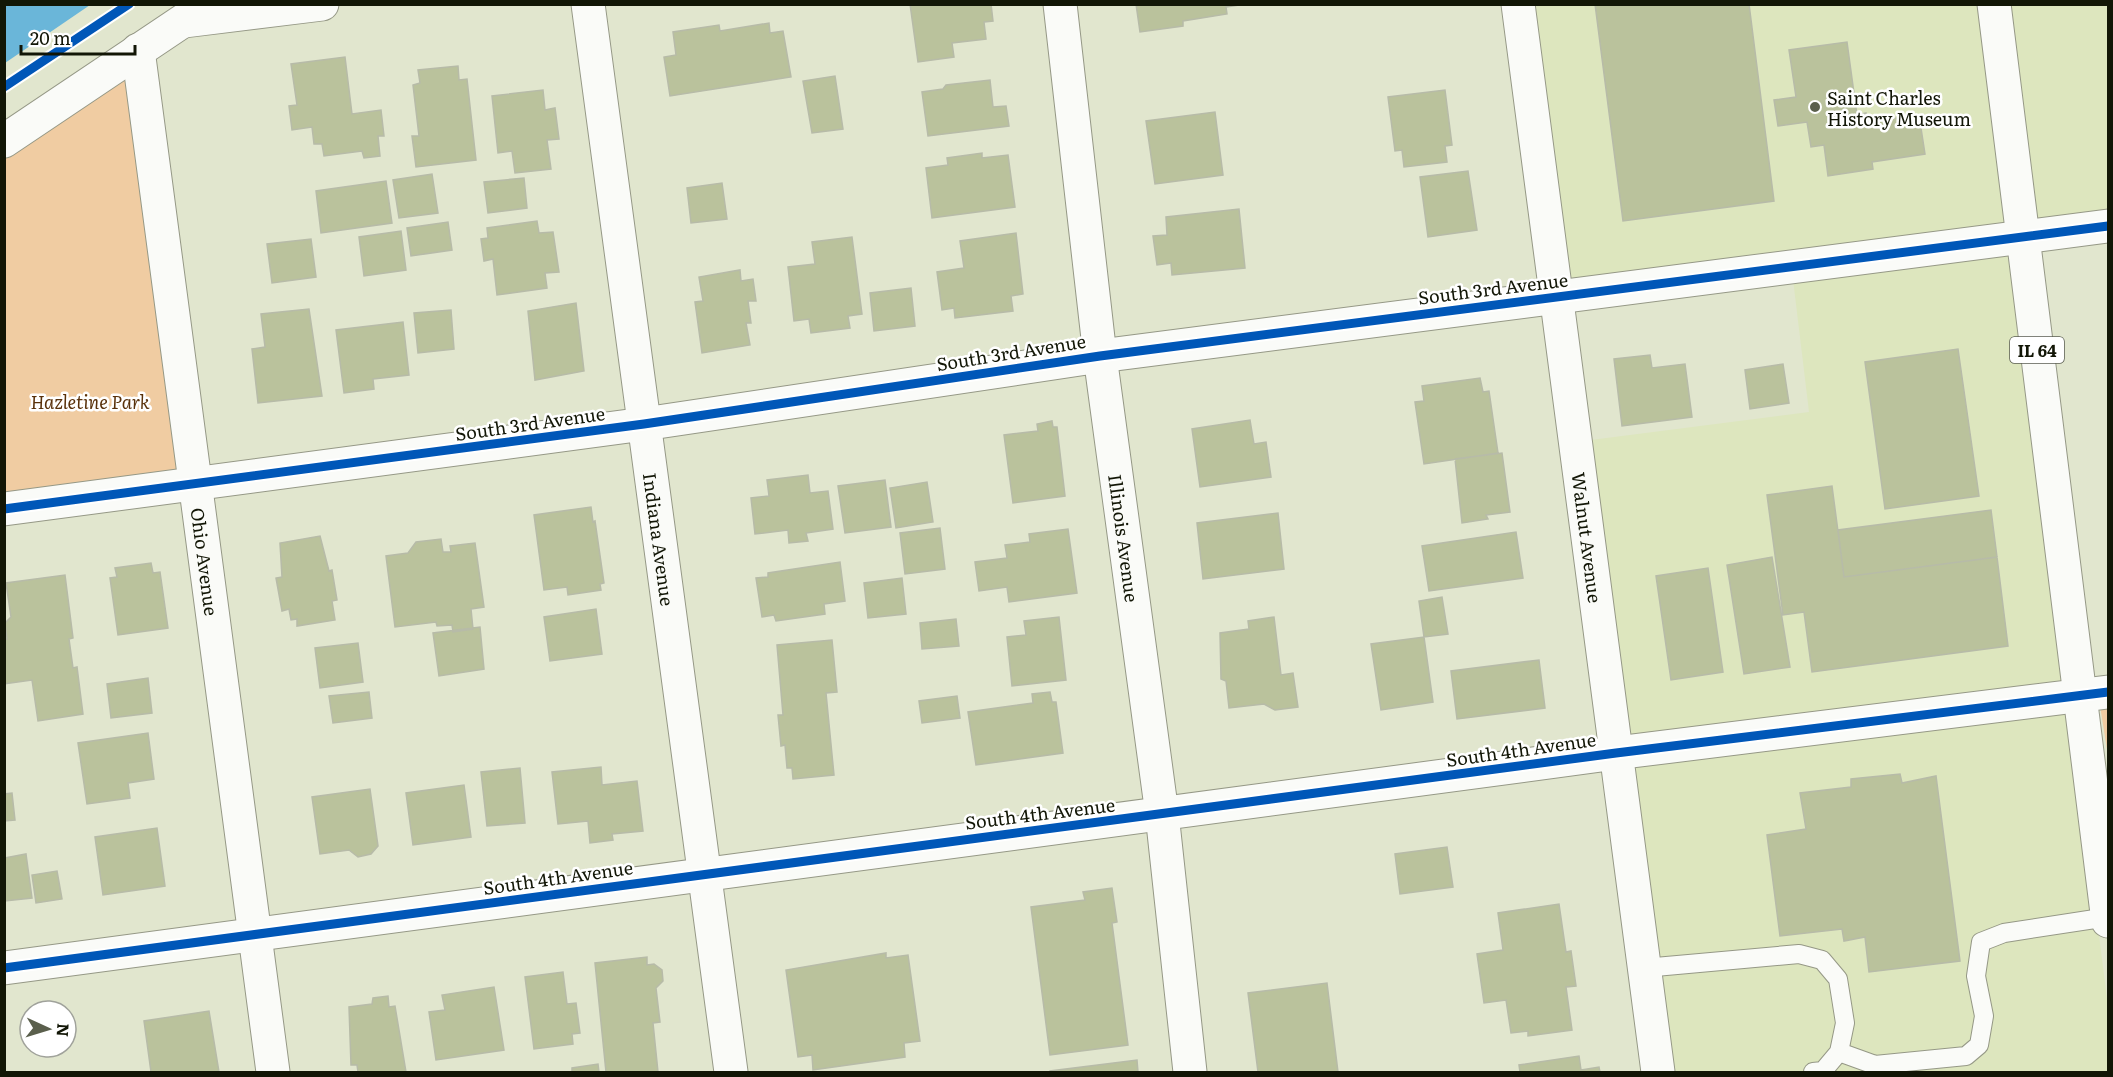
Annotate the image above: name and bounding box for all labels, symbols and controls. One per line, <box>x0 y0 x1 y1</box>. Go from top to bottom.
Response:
scale bar <box>21 18 135 56</box>
text: 20 m <box>30 24 71 51</box>
place label: Saint Charles History Museum <box>1827 84 1971 132</box>
marker: Saint Charles History Museum <box>1808 100 1822 114</box>
street label: South 3rd Avenue <box>1417 265 1569 311</box>
street label: South 3rd Avenue <box>934 327 1088 377</box>
road number: IL 64 <box>2010 337 2064 363</box>
park label: Hazletine Park <box>30 388 150 415</box>
street label: South 3rd Avenue <box>453 399 607 447</box>
street label: Walnut Avenue <box>1566 470 1610 604</box>
street label: Indiana Avenue <box>637 471 682 608</box>
street label: Illinois Avenue <box>1103 472 1147 604</box>
street label: Ohio Avenue <box>185 506 226 617</box>
street label: South 4th Avenue <box>1444 725 1598 773</box>
street label: South 4th Avenue <box>964 790 1116 836</box>
street label: South 4th Avenue <box>481 853 635 901</box>
north arrow <box>18 999 78 1059</box>
text: N <box>52 1023 76 1038</box>

